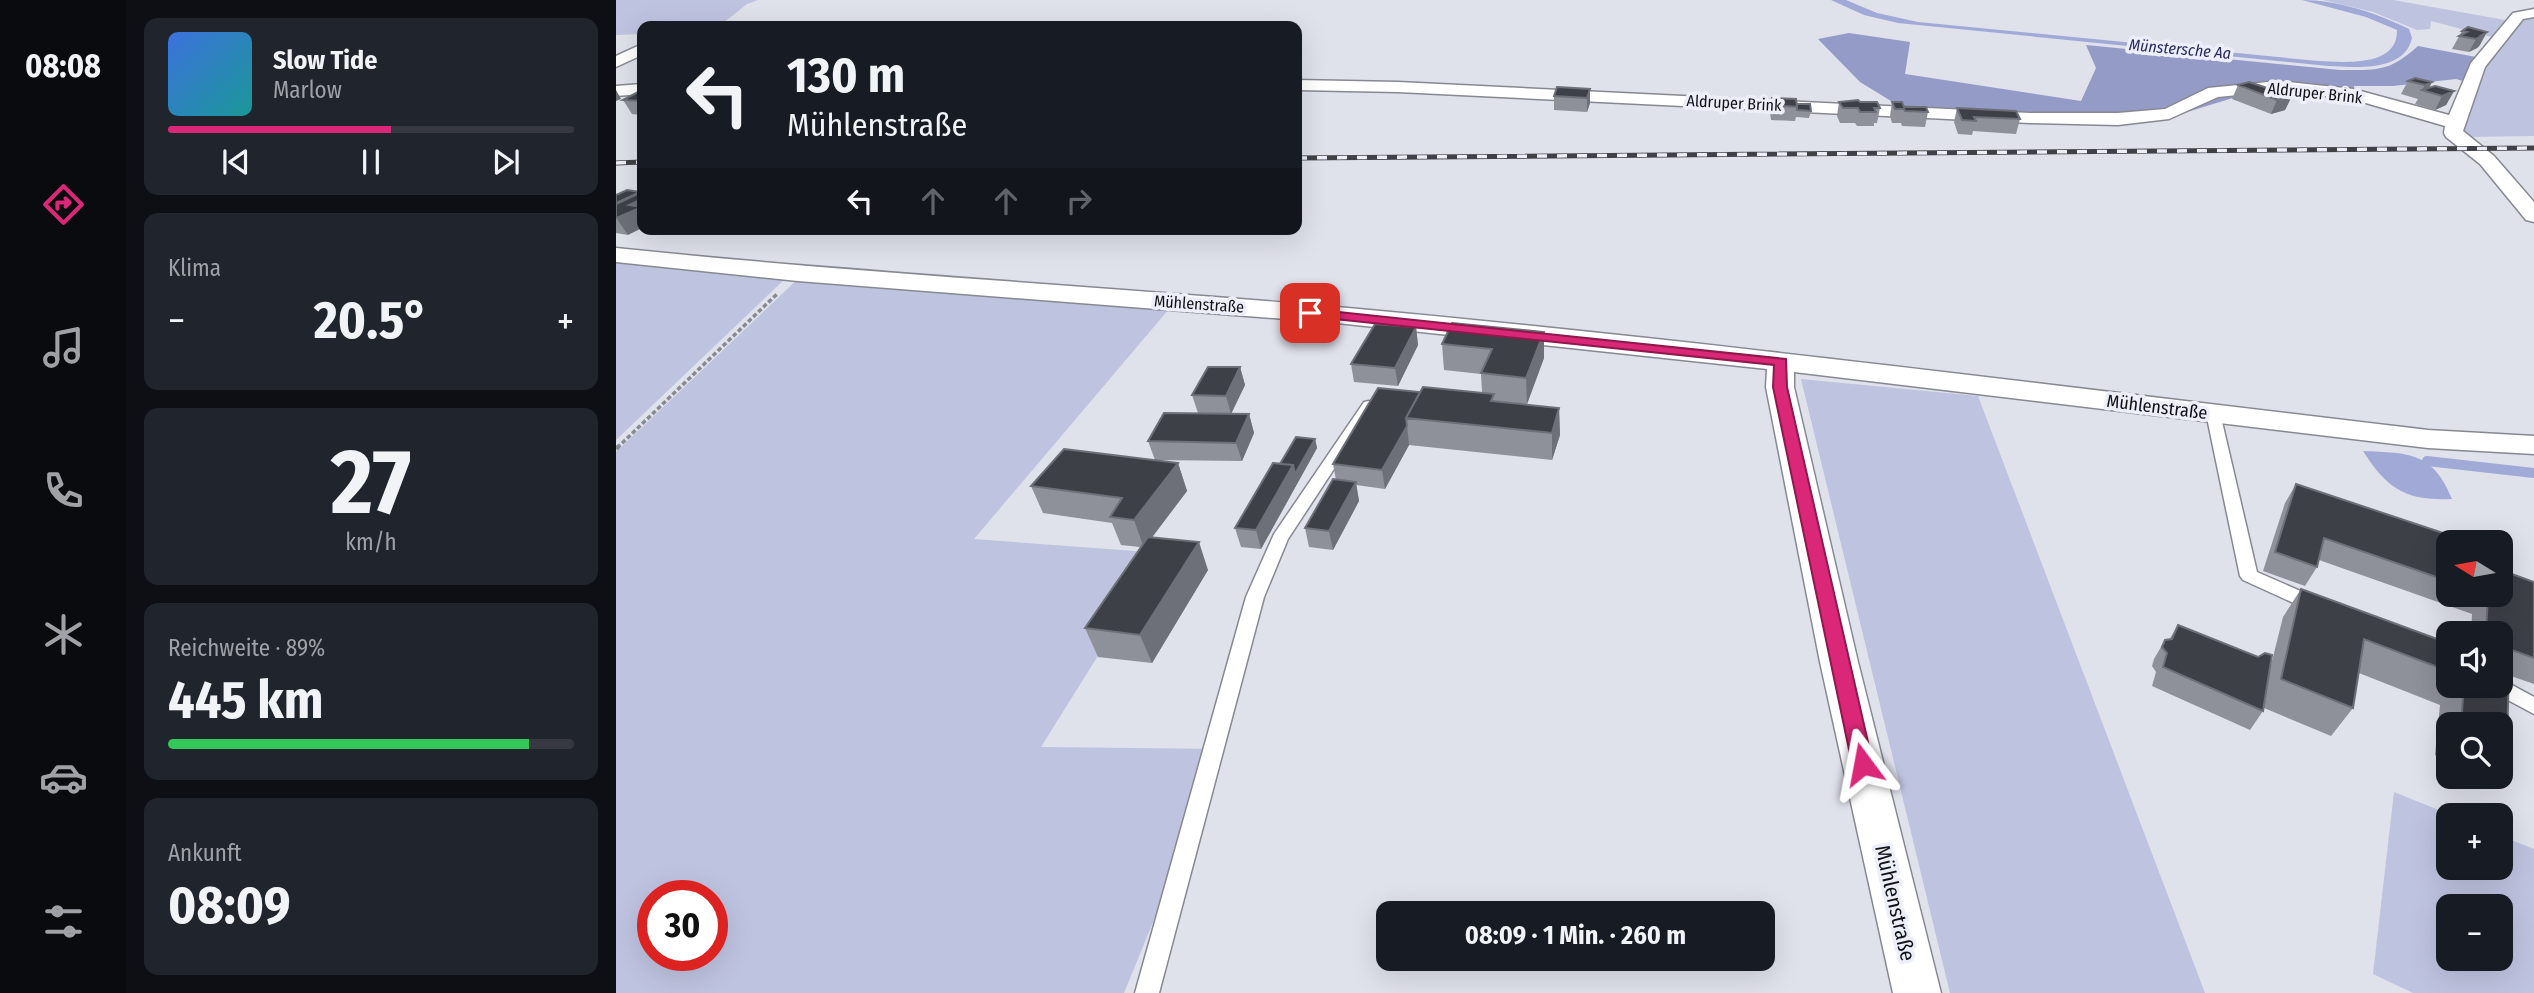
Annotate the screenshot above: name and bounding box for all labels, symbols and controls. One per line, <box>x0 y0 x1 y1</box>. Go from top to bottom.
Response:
water label: Münstersche Aa <box>2128 35 2232 63</box>
text: Slow Tide <box>273 45 377 76</box>
text: 130 m <box>787 46 905 105</box>
text: 08:08 <box>25 47 101 85</box>
icon: left <box>672 49 763 140</box>
text: Marlow <box>273 76 342 104</box>
street label: Aldruper Brink <box>2267 79 2364 107</box>
street label: Aldruper Brink <box>1686 91 1783 115</box>
text: Mühlenstraße <box>787 106 967 144</box>
icon: previous <box>217 143 255 181</box>
icon: pause <box>352 143 390 181</box>
icon: next <box>487 143 525 181</box>
icon: directions <box>39 180 88 229</box>
icon: left <box>841 182 879 220</box>
icon: ahead <box>914 182 952 220</box>
icon: ahead <box>987 182 1025 220</box>
icon: right <box>1060 182 1098 220</box>
text: Klima <box>168 254 221 282</box>
pin <box>1280 283 1340 343</box>
text: 20.5° <box>314 289 428 352</box>
street label: Mühlenstraße <box>1153 291 1245 317</box>
icon: arrive <box>1291 294 1329 332</box>
text: − <box>168 298 185 344</box>
text: + <box>557 298 574 344</box>
icon: music <box>39 323 88 372</box>
street label: Mühlenstraße <box>2105 390 2209 424</box>
text: 27 <box>331 428 411 537</box>
icon: phone <box>39 466 88 515</box>
text: km/h <box>345 528 397 556</box>
north arrow <box>2436 530 2513 607</box>
map controls <box>2436 530 2513 971</box>
icon: climate <box>39 610 88 659</box>
button: sound <box>2436 621 2513 698</box>
text: Reichweite · 89% <box>168 634 325 662</box>
text: 445 km <box>168 669 323 732</box>
button: search <box>2436 712 2513 789</box>
position arrow <box>1826 727 1900 801</box>
icon: car <box>39 753 88 802</box>
button: + <box>2436 803 2513 880</box>
text: Ankunft <box>168 839 242 867</box>
street label: Mühlenstraße <box>1869 842 1921 964</box>
text: 08:09 <box>168 874 291 937</box>
speed limit sign: 30 <box>637 880 728 971</box>
button: − <box>2436 894 2513 971</box>
icon: filters <box>39 897 88 946</box>
text: 08:09 · 1 Min. · 260 m <box>1465 920 1686 951</box>

